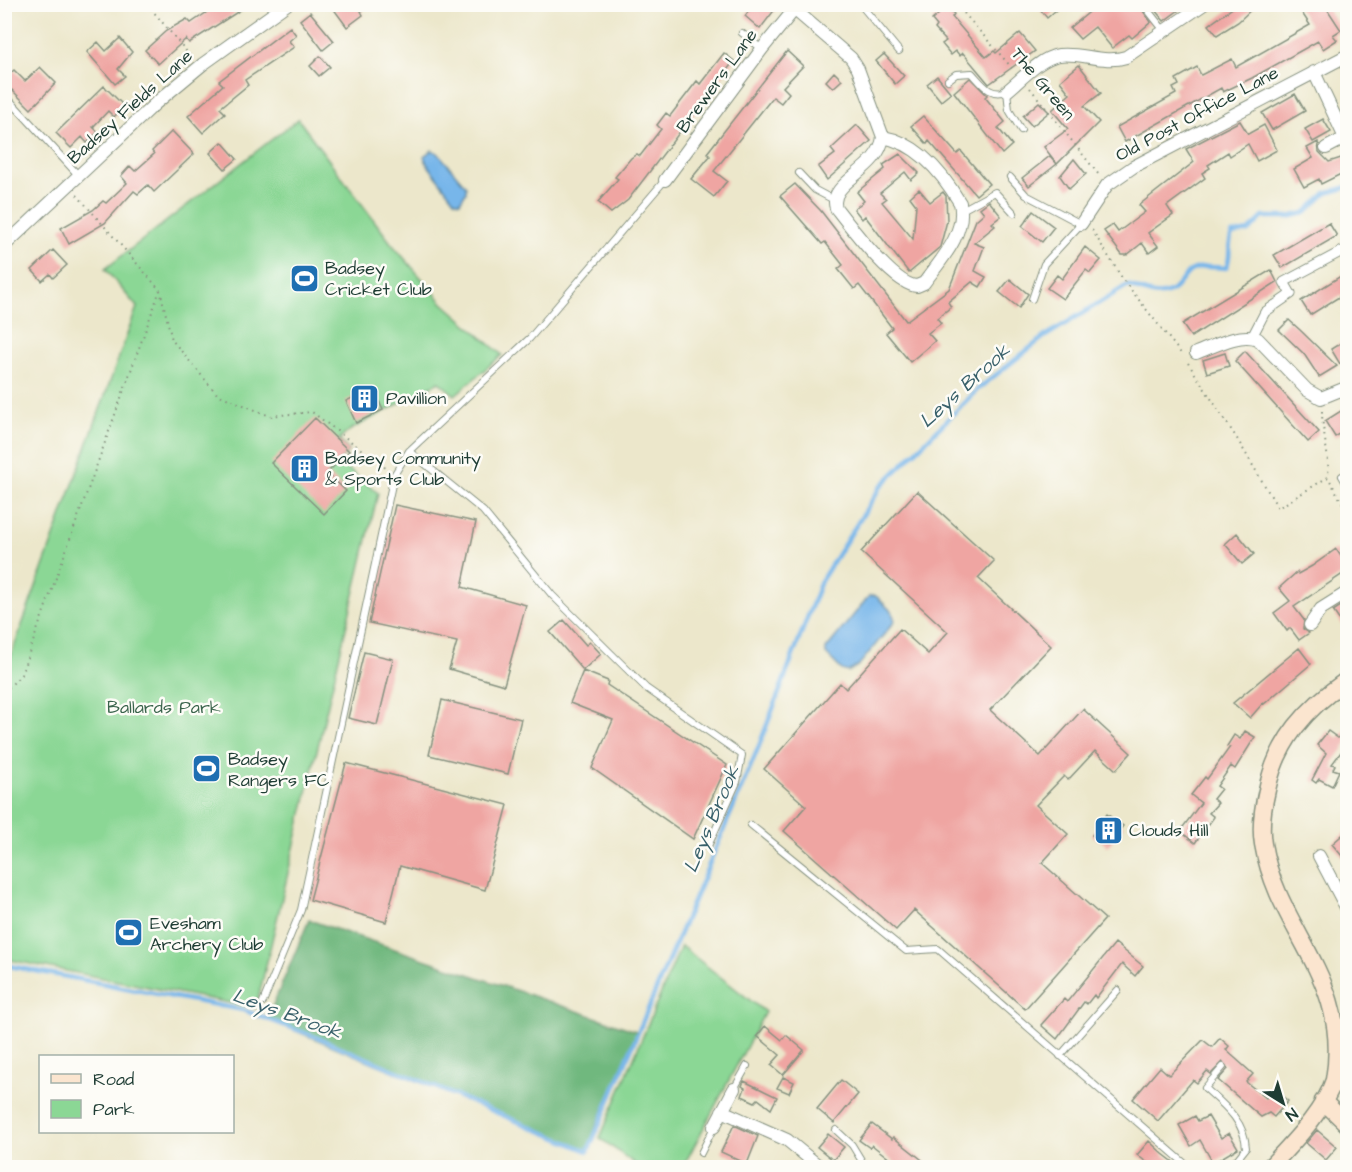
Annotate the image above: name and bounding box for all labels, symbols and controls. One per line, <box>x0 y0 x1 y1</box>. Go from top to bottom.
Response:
street label: Brewers Lane <box>671 24 764 138</box>
street label: The Green <box>1005 42 1081 126</box>
street label: Badsey Fields Lane <box>62 44 199 171</box>
street label: Old Post Office Lane <box>1111 60 1283 168</box>
place label: Badsey Cricket Club <box>325 256 432 302</box>
sports icon: Badsey Cricket Club <box>288 262 320 294</box>
water label: Leys Brook <box>913 337 1018 435</box>
building icon: Pavillion <box>349 382 381 414</box>
place label: Pavillion <box>386 386 446 411</box>
place label: Badsey Community & Sports Club <box>325 446 481 492</box>
building icon: Badsey Community & Sports Club <box>288 452 320 484</box>
park label: Ballards Park <box>107 695 221 720</box>
place label: Badsey Rangers FC <box>228 747 330 794</box>
sports icon: Badsey Rangers FC <box>191 753 223 785</box>
water label: Leys Brook <box>677 761 748 877</box>
building icon: Clouds Hill <box>1092 814 1124 846</box>
place label: Clouds Hill <box>1129 818 1209 843</box>
place label: Evesham Archery Club <box>150 911 263 958</box>
sports icon: Evesham Archery Club <box>113 917 145 949</box>
water label: Leys Brook <box>228 981 346 1048</box>
legend <box>39 1055 234 1133</box>
text: Road <box>93 1067 134 1092</box>
north arrow <box>1253 1073 1313 1133</box>
text: Park <box>93 1097 135 1122</box>
text: N <box>1281 1102 1302 1126</box>

